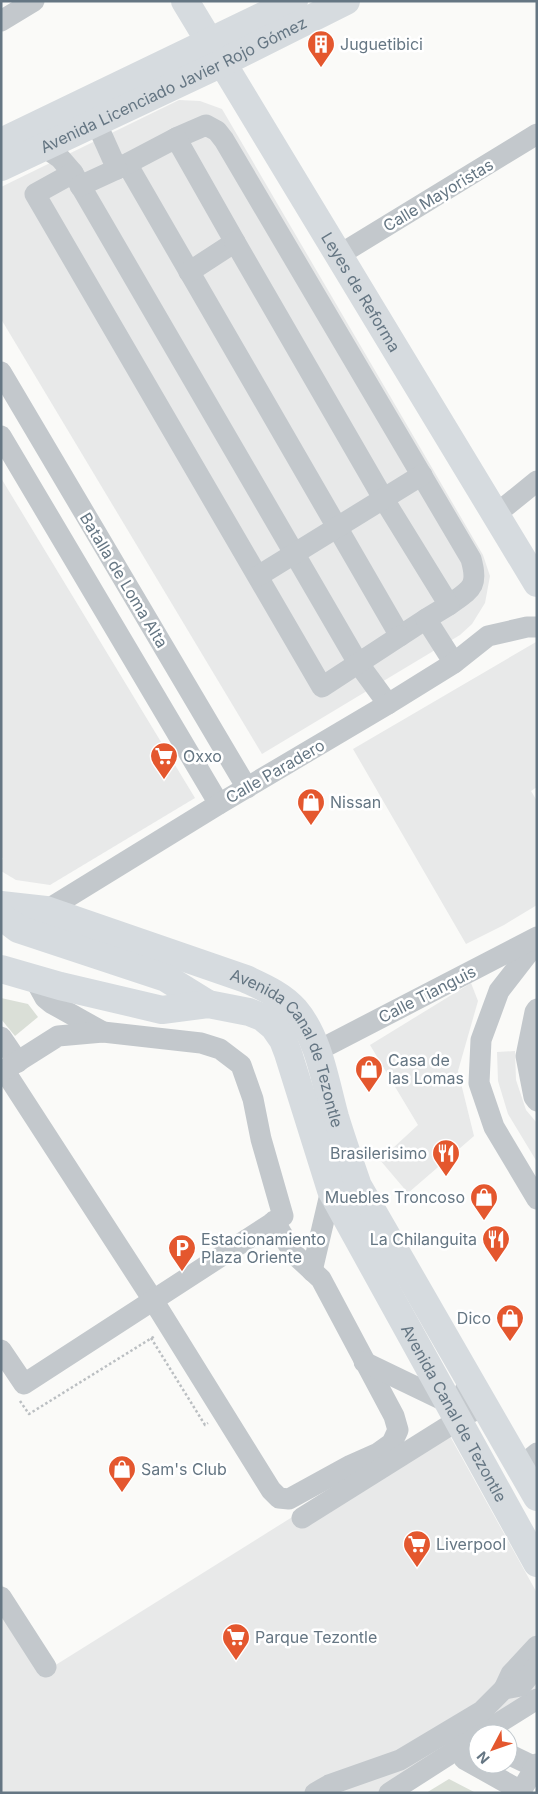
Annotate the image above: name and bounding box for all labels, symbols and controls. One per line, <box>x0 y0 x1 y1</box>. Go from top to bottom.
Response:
street label: Avenida Licenciado Javier Rojo Gómez <box>37 12 310 157</box>
building icon: Juguetibici <box>306 29 336 68</box>
place label: Juguetibici <box>340 34 423 54</box>
street label: Calle Mayoristas <box>379 154 497 236</box>
street label: Leyes de Reforma <box>317 228 405 355</box>
street label: Batalla de Loma Alta <box>76 509 172 651</box>
street label: Calle Paradero <box>222 735 328 807</box>
supermarket icon: Oxxo <box>149 741 179 780</box>
place label: Oxxo <box>183 746 222 766</box>
shop icon: Nissan <box>296 787 326 826</box>
place label: Nissan <box>330 792 381 812</box>
street label: Calle Tianguis <box>375 961 479 1027</box>
street label: Avenida Canal de Tezontle <box>228 964 348 1130</box>
place label: Casa de las Lomas <box>388 1050 464 1088</box>
shop icon: Casa de las Lomas <box>354 1054 384 1093</box>
restaurant icon: Brasilerisimo <box>431 1138 461 1177</box>
place label: Brasilerisimo <box>330 1143 427 1163</box>
shop icon: Muebles Troncoso <box>469 1182 499 1221</box>
place label: Muebles Troncoso <box>325 1187 465 1207</box>
restaurant icon: La Chilanguita <box>481 1224 511 1263</box>
place label: Estacionamiento Plaza Oriente <box>201 1229 326 1267</box>
place label: La Chilanguita <box>370 1229 477 1249</box>
parking icon: Estacionamiento Plaza Oriente <box>167 1233 197 1272</box>
shop icon: Dico <box>495 1303 525 1342</box>
place label: Dico <box>457 1308 491 1328</box>
street label: Avenida Canal de Tezontle <box>397 1321 511 1505</box>
shop icon: Sam's Club <box>107 1454 137 1493</box>
place label: Sam's Club <box>141 1459 227 1479</box>
supermarket icon: Liverpool <box>402 1529 432 1568</box>
place label: Liverpool <box>436 1534 506 1554</box>
supermarket icon: Parque Tezontle <box>221 1622 251 1661</box>
place label: Parque Tezontle <box>255 1627 377 1647</box>
north arrow <box>468 1724 518 1774</box>
text: N <box>473 1748 493 1767</box>

